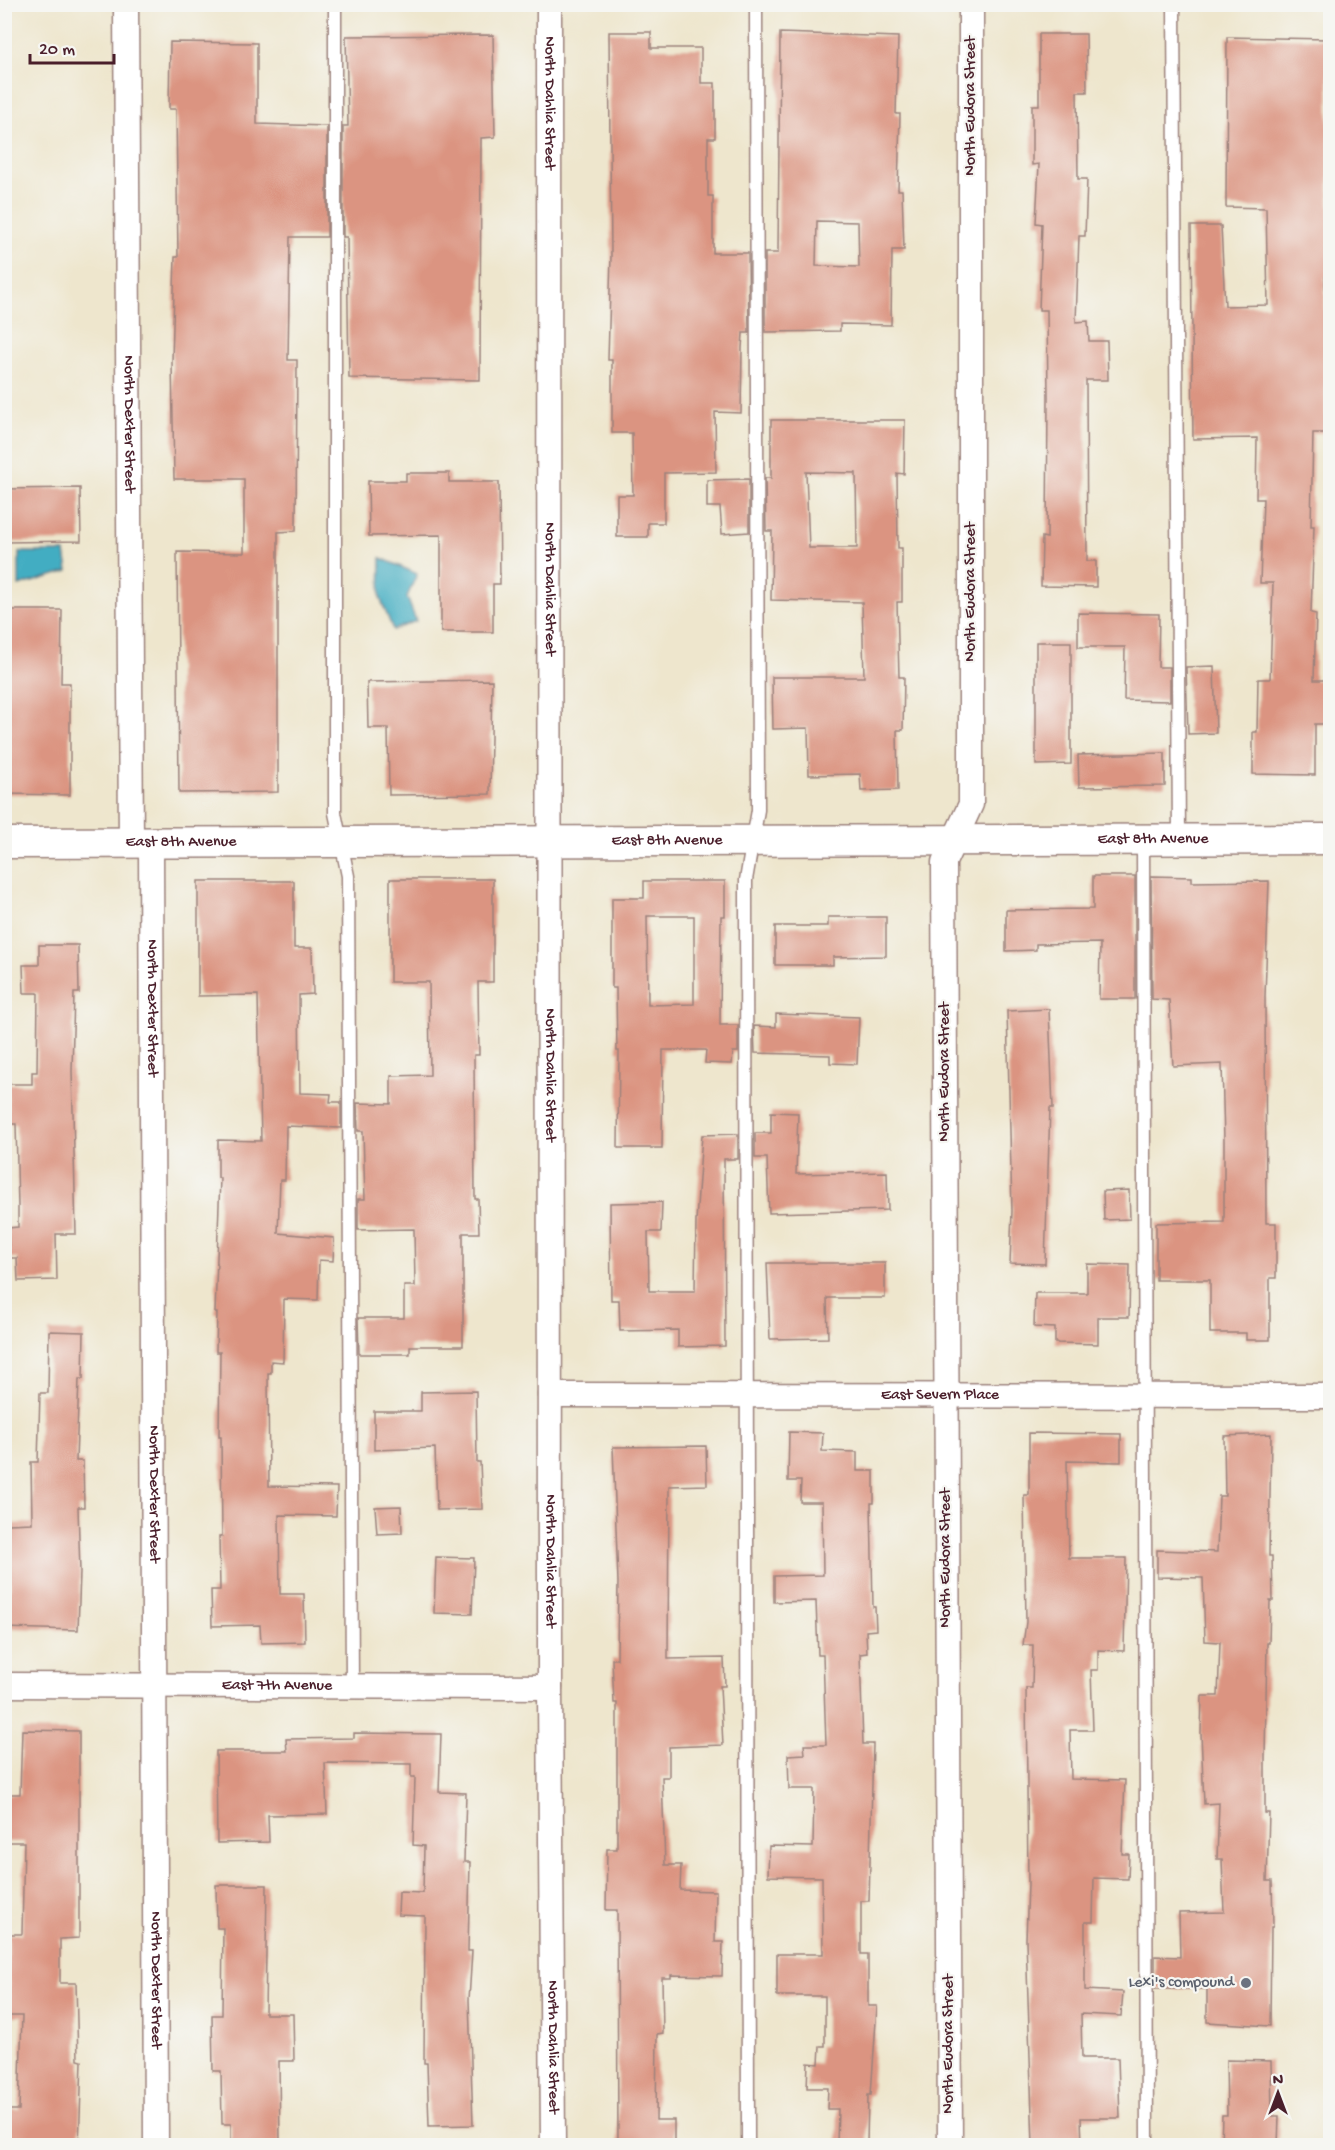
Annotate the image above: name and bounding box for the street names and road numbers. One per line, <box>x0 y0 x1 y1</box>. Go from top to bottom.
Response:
street label: North Eudora Street <box>962 35 981 176</box>
street label: North Dahlia Street <box>540 36 559 171</box>
street label: North Dexter Street <box>119 355 138 494</box>
street label: North Eudora Street <box>962 521 981 662</box>
street label: North Dahlia Street <box>540 522 559 657</box>
street label: East 8th Avenue <box>1098 830 1209 849</box>
street label: East 8th Avenue <box>612 831 723 851</box>
street label: East 8th Avenue <box>126 833 237 852</box>
street label: North Dexter Street <box>142 939 161 1078</box>
street label: North Eudora Street <box>936 1001 955 1142</box>
street label: North Dahlia Street <box>540 1008 559 1143</box>
street label: East Severn Place <box>881 1386 1000 1405</box>
street label: North Dexter Street <box>144 1425 163 1564</box>
street label: North Eudora Street <box>937 1487 956 1628</box>
street label: North Dahlia Street <box>540 1494 559 1629</box>
street label: East 7th Avenue <box>222 1676 333 1696</box>
street label: North Dexter Street <box>146 1911 165 2050</box>
street label: North Eudora Street <box>940 1973 959 2114</box>
street label: North Dahlia Street <box>542 1980 562 2115</box>

